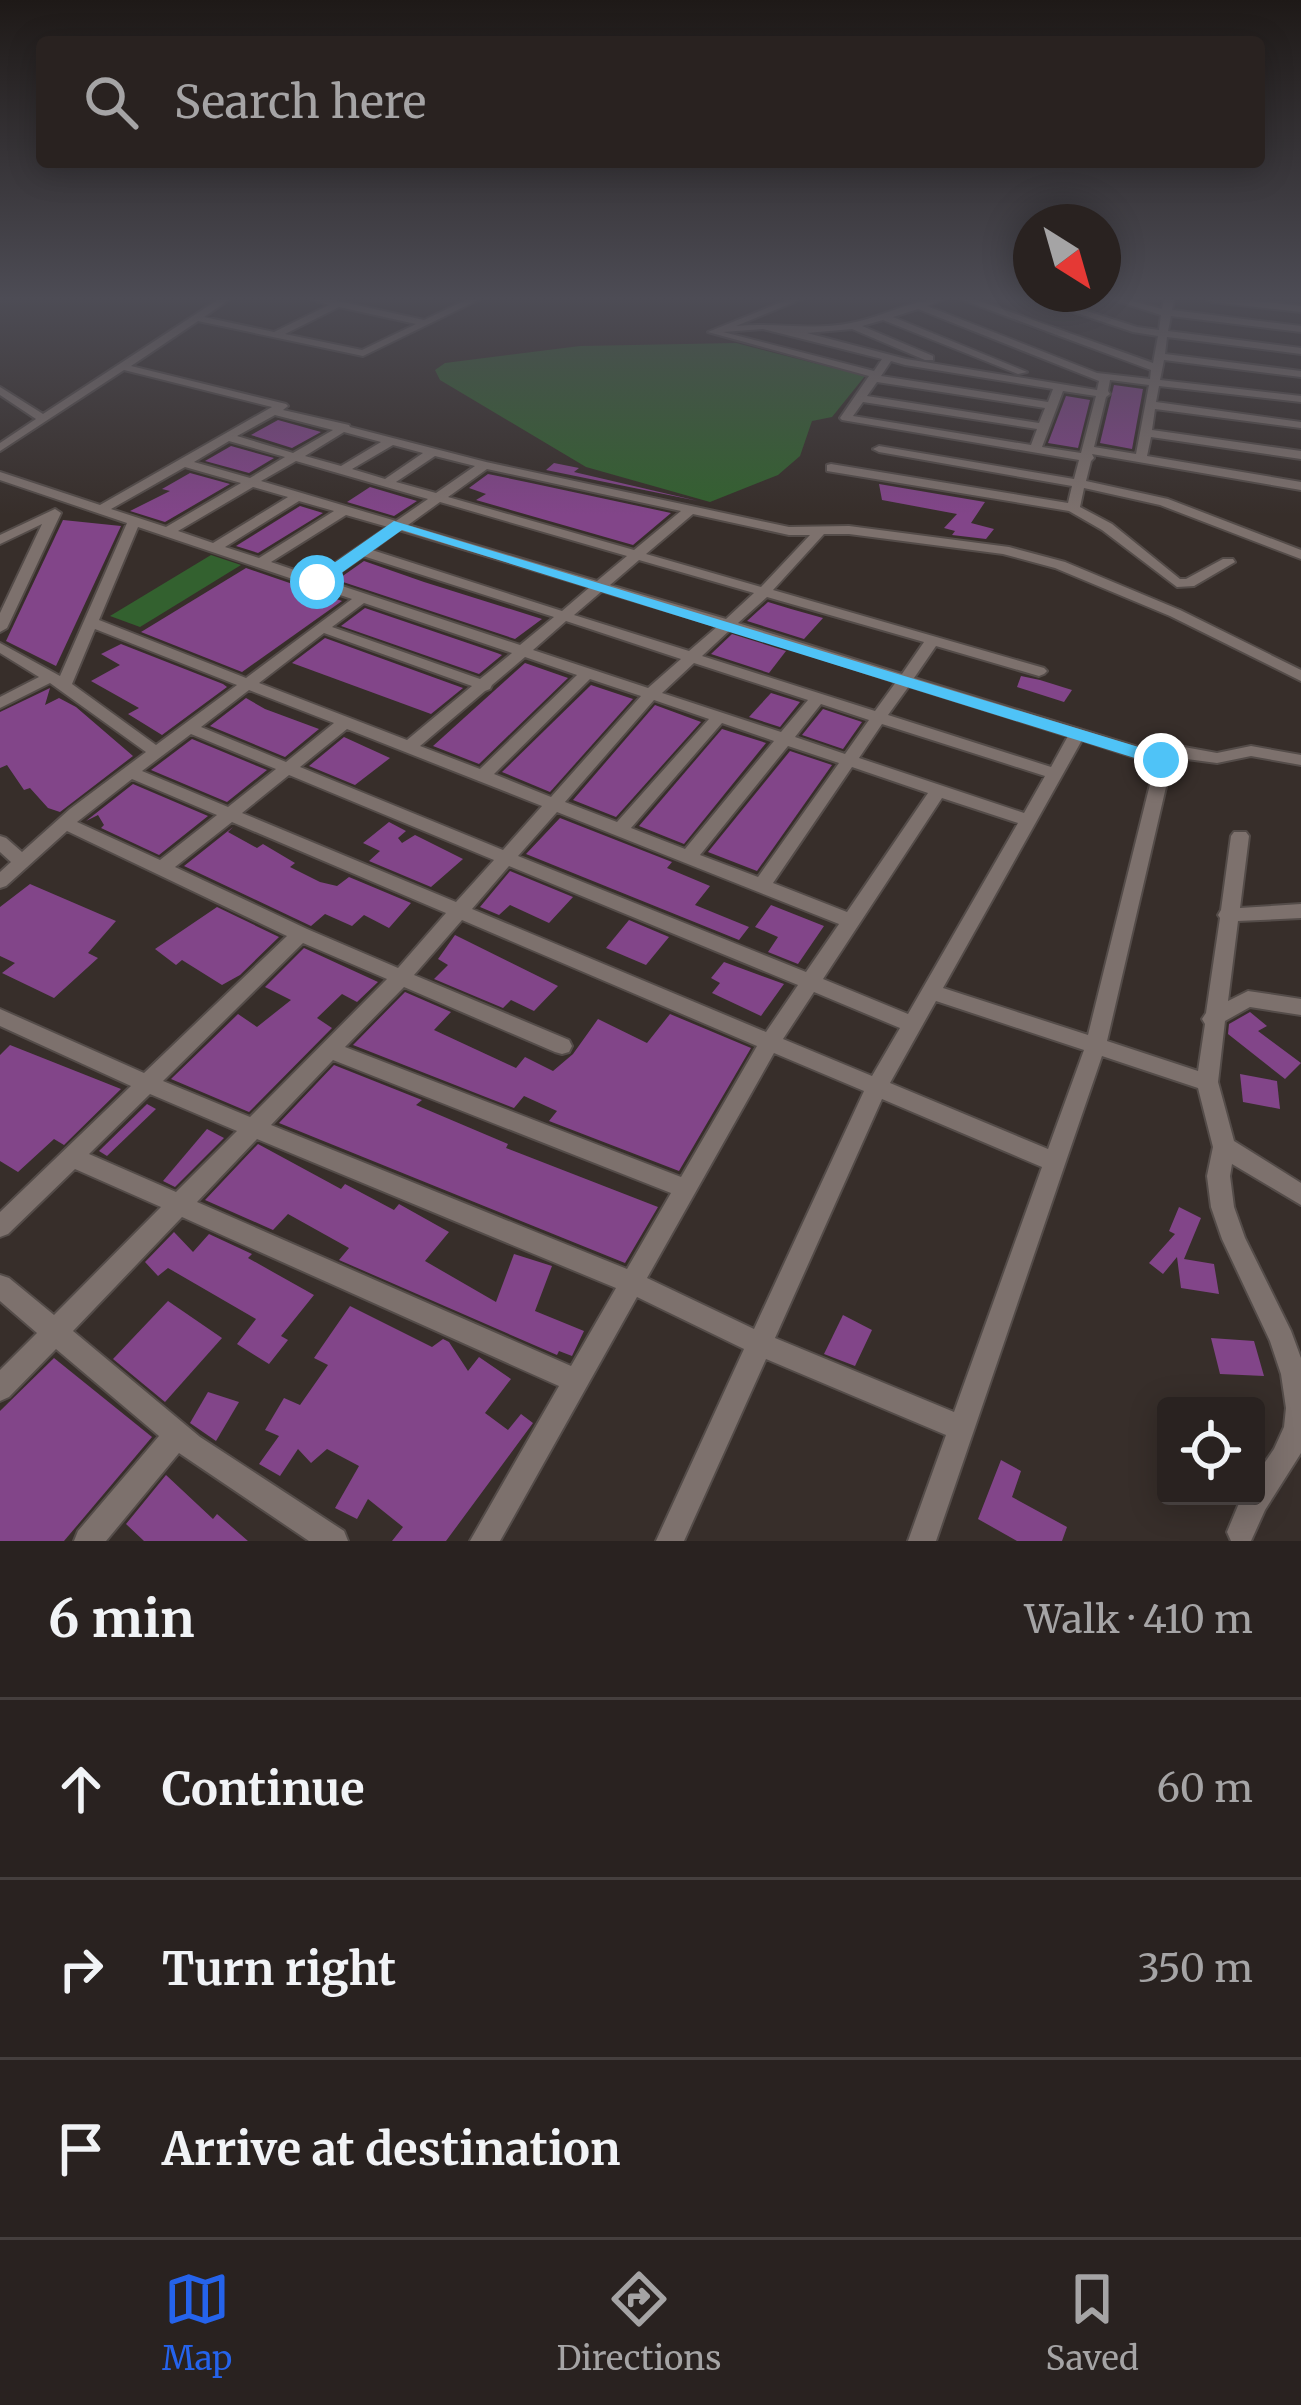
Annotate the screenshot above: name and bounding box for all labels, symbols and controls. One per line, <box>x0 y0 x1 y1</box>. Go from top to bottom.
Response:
search box <box>36 36 1265 168</box>
icon: search <box>78 69 144 135</box>
text: Search here <box>174 74 426 130</box>
north arrow <box>1013 204 1121 312</box>
route start <box>290 555 344 609</box>
route end <box>1134 733 1188 787</box>
map controls <box>1157 1397 1265 1505</box>
button: locate <box>1157 1397 1265 1505</box>
text: 6 min <box>48 1587 195 1651</box>
text: Walk · 410 m <box>1025 1595 1253 1644</box>
icon: ahead <box>48 1756 114 1822</box>
text: Continue <box>162 1761 364 1817</box>
text: 60 m <box>1156 1764 1253 1813</box>
icon: right <box>48 1936 114 2002</box>
text: Turn right <box>162 1941 396 1997</box>
text: 350 m <box>1138 1944 1253 1993</box>
icon: arrive <box>48 2116 114 2182</box>
text: Arrive at destination <box>162 2121 620 2177</box>
tab: Map <box>162 2266 232 2379</box>
tab: Directions <box>556 2266 721 2379</box>
tab: Saved <box>1045 2266 1139 2379</box>

